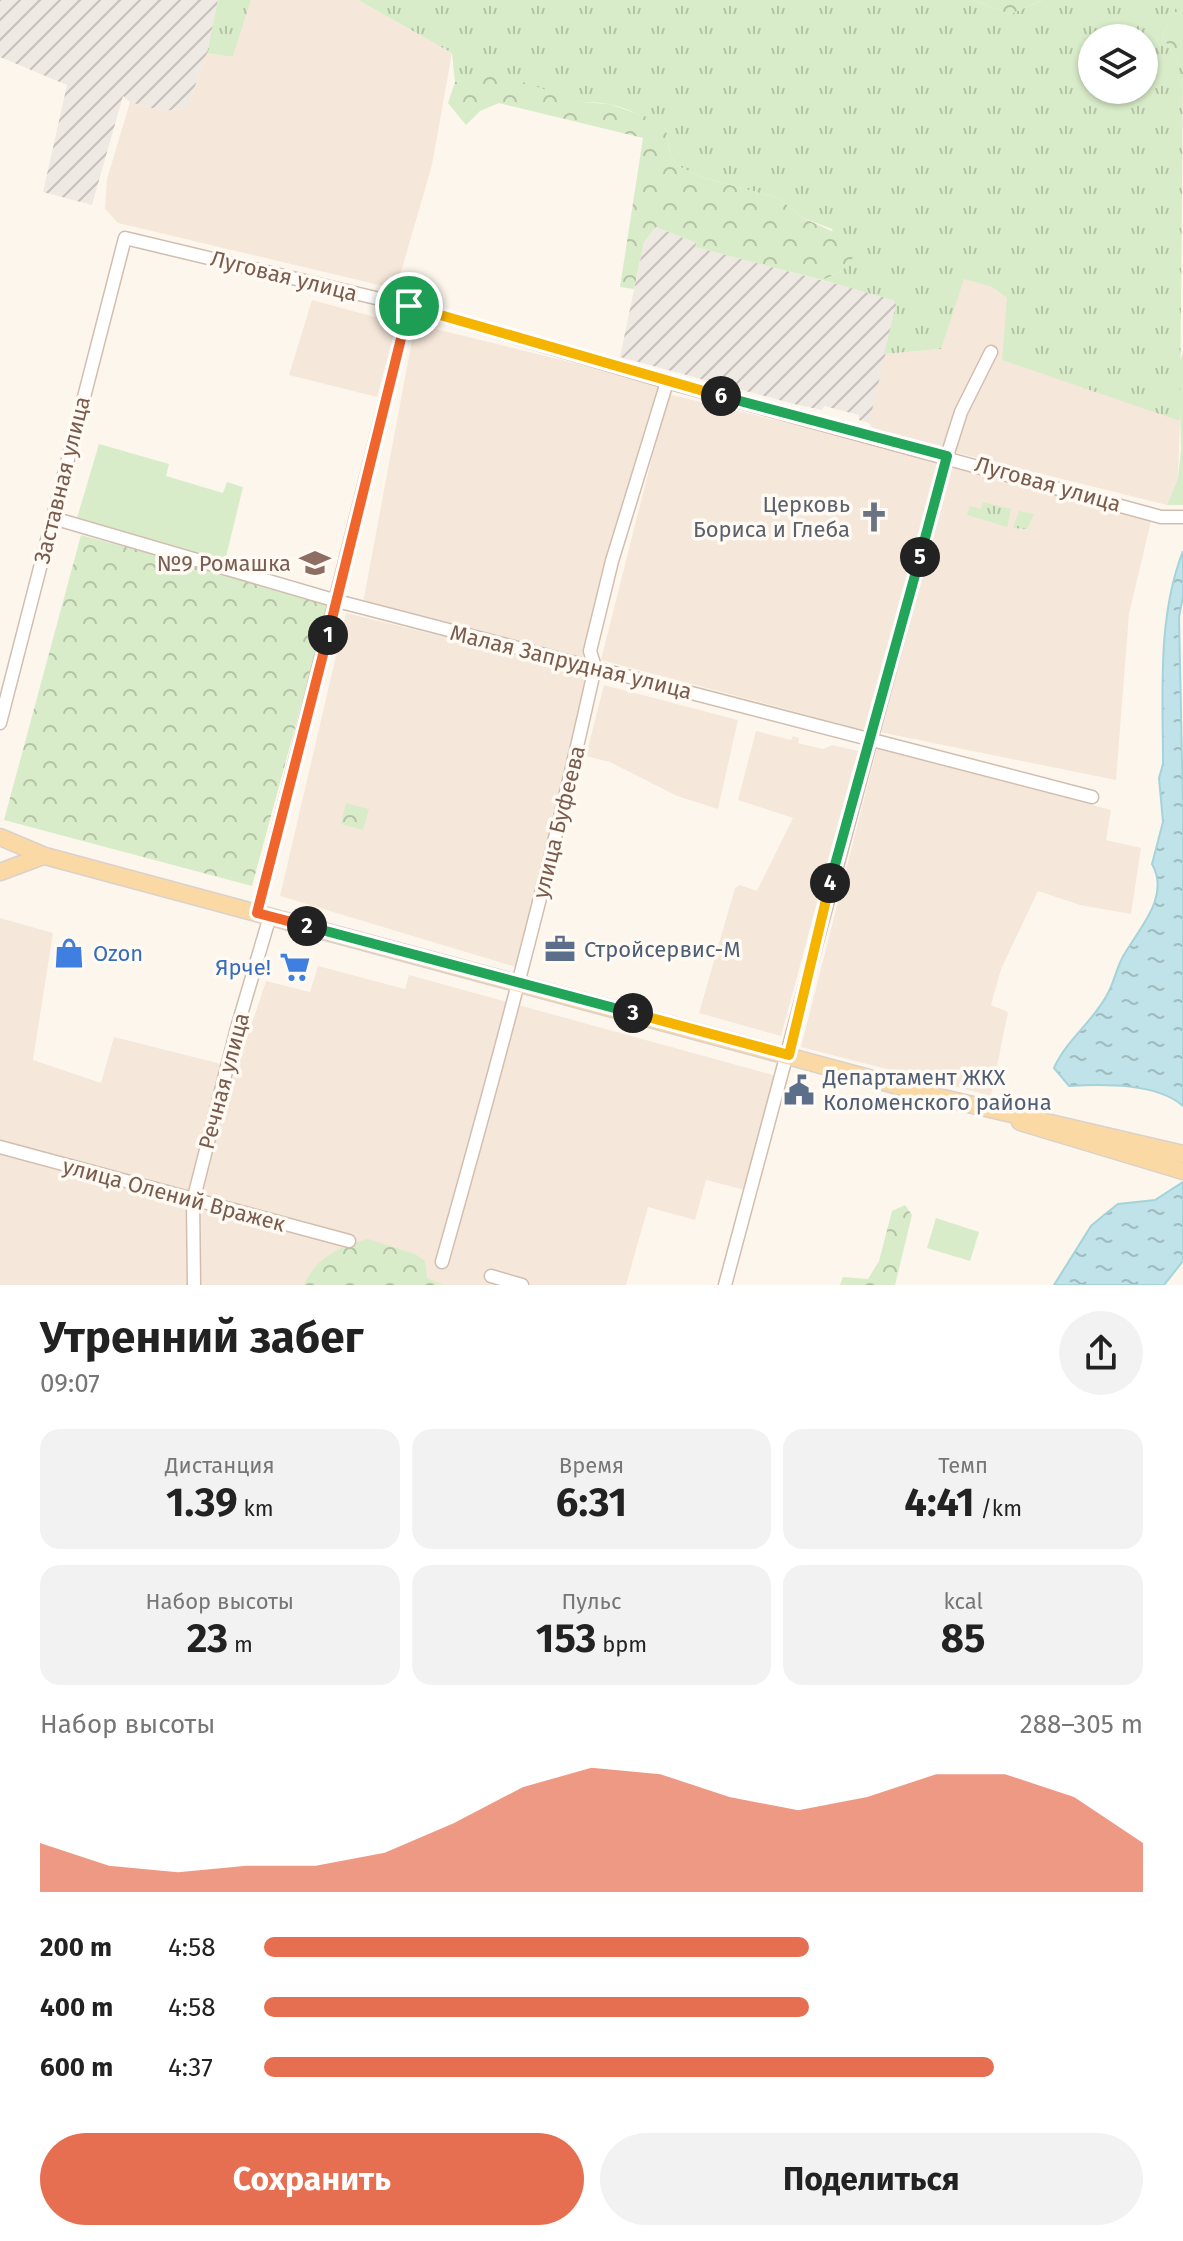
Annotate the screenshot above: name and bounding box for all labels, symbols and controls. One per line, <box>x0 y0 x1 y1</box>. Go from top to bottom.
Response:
map controls <box>1078 24 1158 104</box>
button: layers <box>1078 24 1158 104</box>
street label: Луговая улица <box>208 245 360 307</box>
pin <box>375 272 443 340</box>
icon: arrive <box>387 284 431 328</box>
pin: 6 <box>701 376 741 416</box>
text: 6 <box>715 382 727 409</box>
street label: Заставная улица <box>28 393 96 567</box>
street label: Луговая улица <box>972 450 1124 518</box>
place label: Церковь Бориса и Глеба <box>693 491 850 543</box>
church icon: Церковь Бориса и Глеба <box>857 500 891 534</box>
pin: 5 <box>900 537 940 577</box>
text: 5 <box>914 543 926 570</box>
school or university icon: №9 Ромашка <box>298 546 332 580</box>
place label: №9 Ромашка <box>157 550 291 577</box>
pin: 1 <box>308 615 348 655</box>
street label: Малая Запрудная улица <box>447 619 695 705</box>
text: 1 <box>323 621 333 648</box>
street label: улица Буфеева <box>527 743 591 901</box>
pin: 4 <box>810 863 850 903</box>
text: 4 <box>824 869 836 896</box>
pin: 2 <box>287 906 327 946</box>
text: 2 <box>301 912 313 939</box>
office icon: Стройсервис-М <box>543 932 577 966</box>
shop icon: Ozon <box>52 936 86 970</box>
place label: Стройсервис-М <box>584 936 741 963</box>
place label: Ozon <box>93 940 143 967</box>
supermarket icon: Ярче! <box>278 950 312 984</box>
place label: Ярче! <box>215 954 271 981</box>
pin: 3 <box>613 993 653 1033</box>
text: 3 <box>627 999 639 1026</box>
street label: Речная улица <box>193 1010 255 1152</box>
place label: Департамент ЖКХ Коломенского района <box>822 1064 1052 1116</box>
public building icon: Департамент ЖКХ Коломенского района <box>782 1073 816 1107</box>
street label: улица Олений Вражек <box>60 1152 289 1238</box>
text: Утренний забег <box>40 1311 364 1364</box>
button: share <box>1059 1311 1143 1395</box>
text: 09:07 <box>40 1368 100 1399</box>
text: Дистанция <box>165 1452 275 1479</box>
text: Время <box>559 1452 624 1479</box>
text: Темп <box>938 1452 988 1479</box>
text: 1.39 <box>166 1479 238 1527</box>
text: 6:31 <box>556 1479 627 1527</box>
text: 4:41 <box>904 1479 975 1527</box>
text: km <box>238 1495 274 1522</box>
text: /km <box>975 1495 1022 1522</box>
text: Набор высоты <box>146 1588 294 1615</box>
text: Пульс <box>562 1588 621 1615</box>
text: kcal <box>943 1588 983 1615</box>
text: 23 <box>187 1615 228 1663</box>
text: 153 <box>536 1615 596 1663</box>
text: 85 <box>941 1615 986 1663</box>
text: m <box>228 1631 253 1658</box>
text: bpm <box>596 1631 647 1658</box>
text: Набор высоты <box>40 1709 215 1740</box>
text: 288–305 m <box>1020 1709 1143 1740</box>
text: 200 m <box>40 1932 112 1963</box>
text: 4:58 <box>168 1932 216 1963</box>
text: 400 m <box>40 1992 113 2023</box>
text: 4:58 <box>168 1992 216 2023</box>
text: 600 m <box>40 2052 113 2083</box>
text: 4:37 <box>168 2052 213 2083</box>
button: Сохранить <box>40 2133 584 2225</box>
button: Поделиться <box>600 2133 1143 2225</box>

